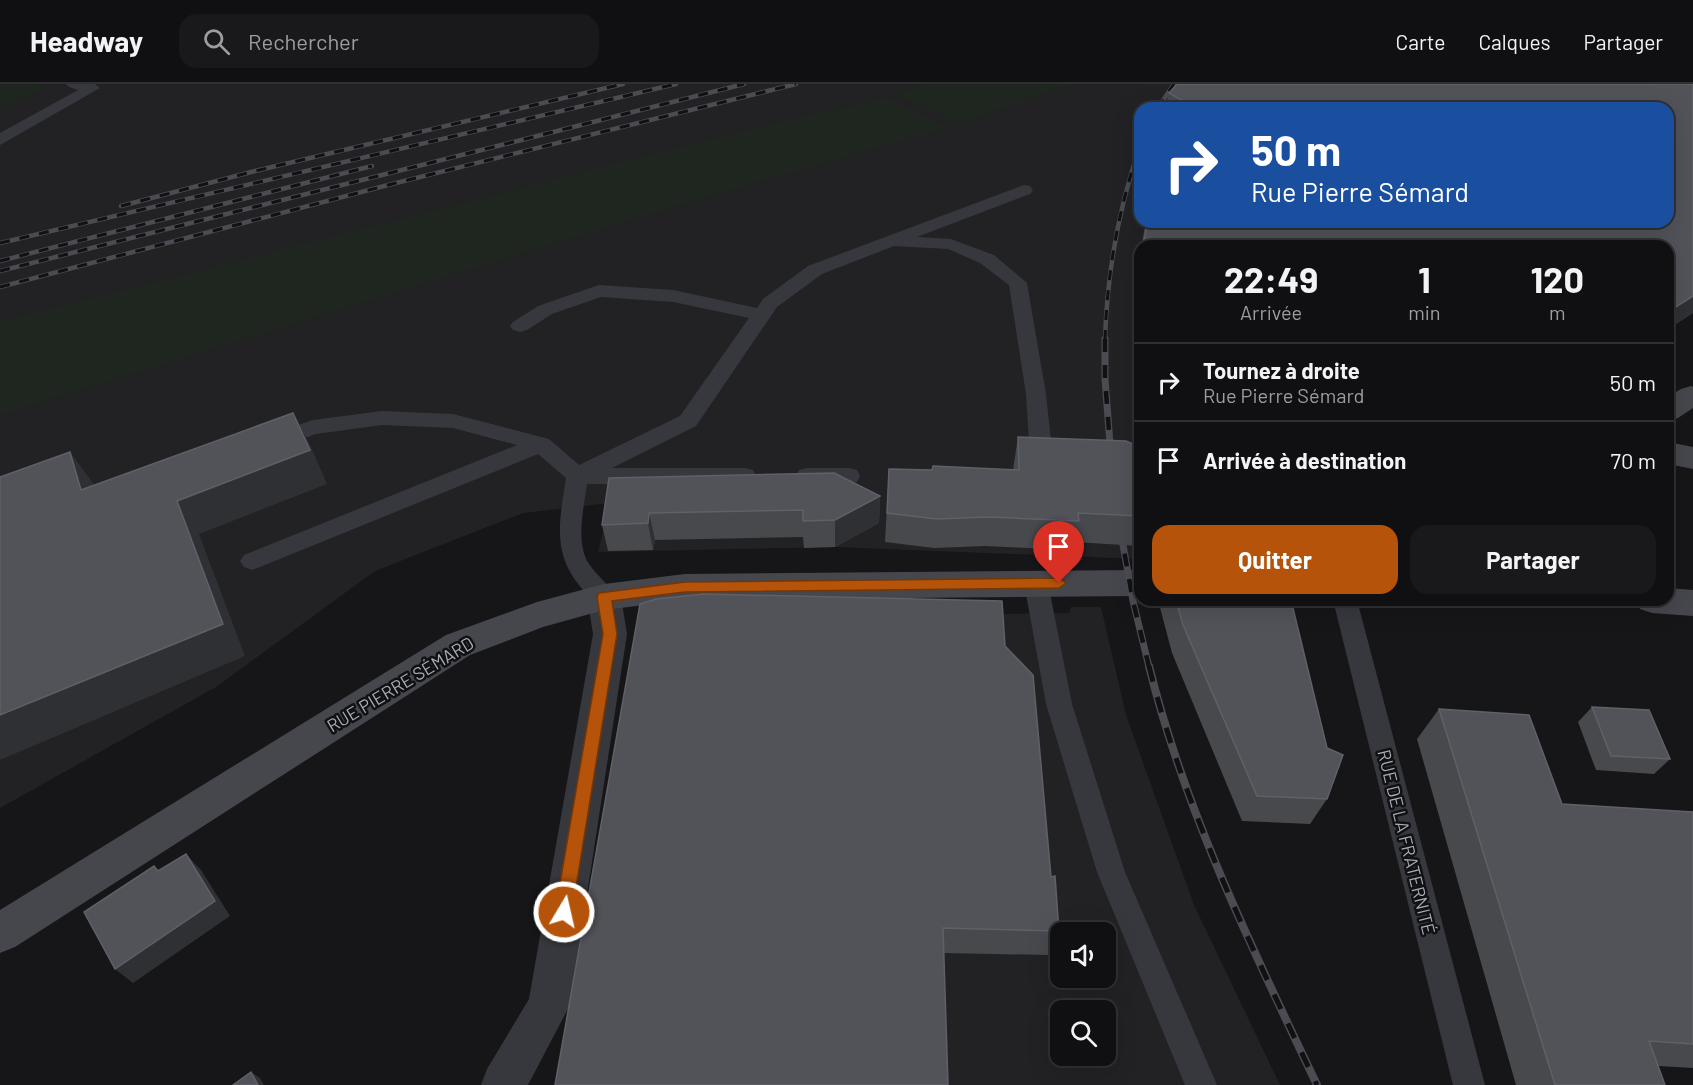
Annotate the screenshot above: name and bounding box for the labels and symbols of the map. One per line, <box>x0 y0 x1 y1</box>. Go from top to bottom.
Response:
pin <box>1033 521 1084 583</box>
street label: RUE PIERRE SÉMARD <box>323 632 477 736</box>
street label: RUE DE LA FRATERNITÉ <box>1373 747 1441 937</box>
position arrow <box>532 880 596 944</box>

